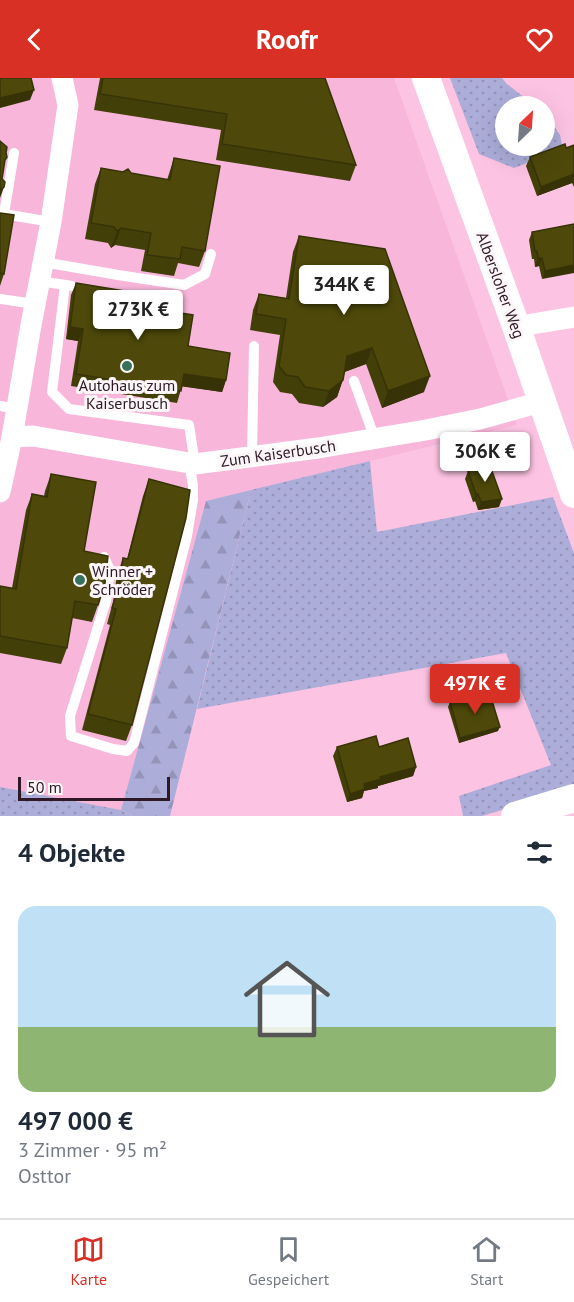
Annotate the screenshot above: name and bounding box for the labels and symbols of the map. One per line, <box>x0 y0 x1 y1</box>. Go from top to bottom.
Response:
north arrow <box>495 96 555 156</box>
street label: Albersloher Weg <box>473 229 529 341</box>
pin: 344K € <box>295 265 393 316</box>
pin: 273K € <box>89 290 187 341</box>
marker: Autohaus zum Kaiserbusch <box>120 359 134 373</box>
place label: Autohaus zum Kaiserbusch <box>79 375 175 413</box>
pin: 306K € <box>436 432 534 483</box>
street label: Zum Kaiserbusch <box>219 435 337 471</box>
place label: Winner + Schröder <box>92 561 153 599</box>
marker: Winner + Schröder <box>73 573 87 587</box>
pin: 497K € <box>426 664 524 715</box>
scale bar <box>18 774 170 802</box>

